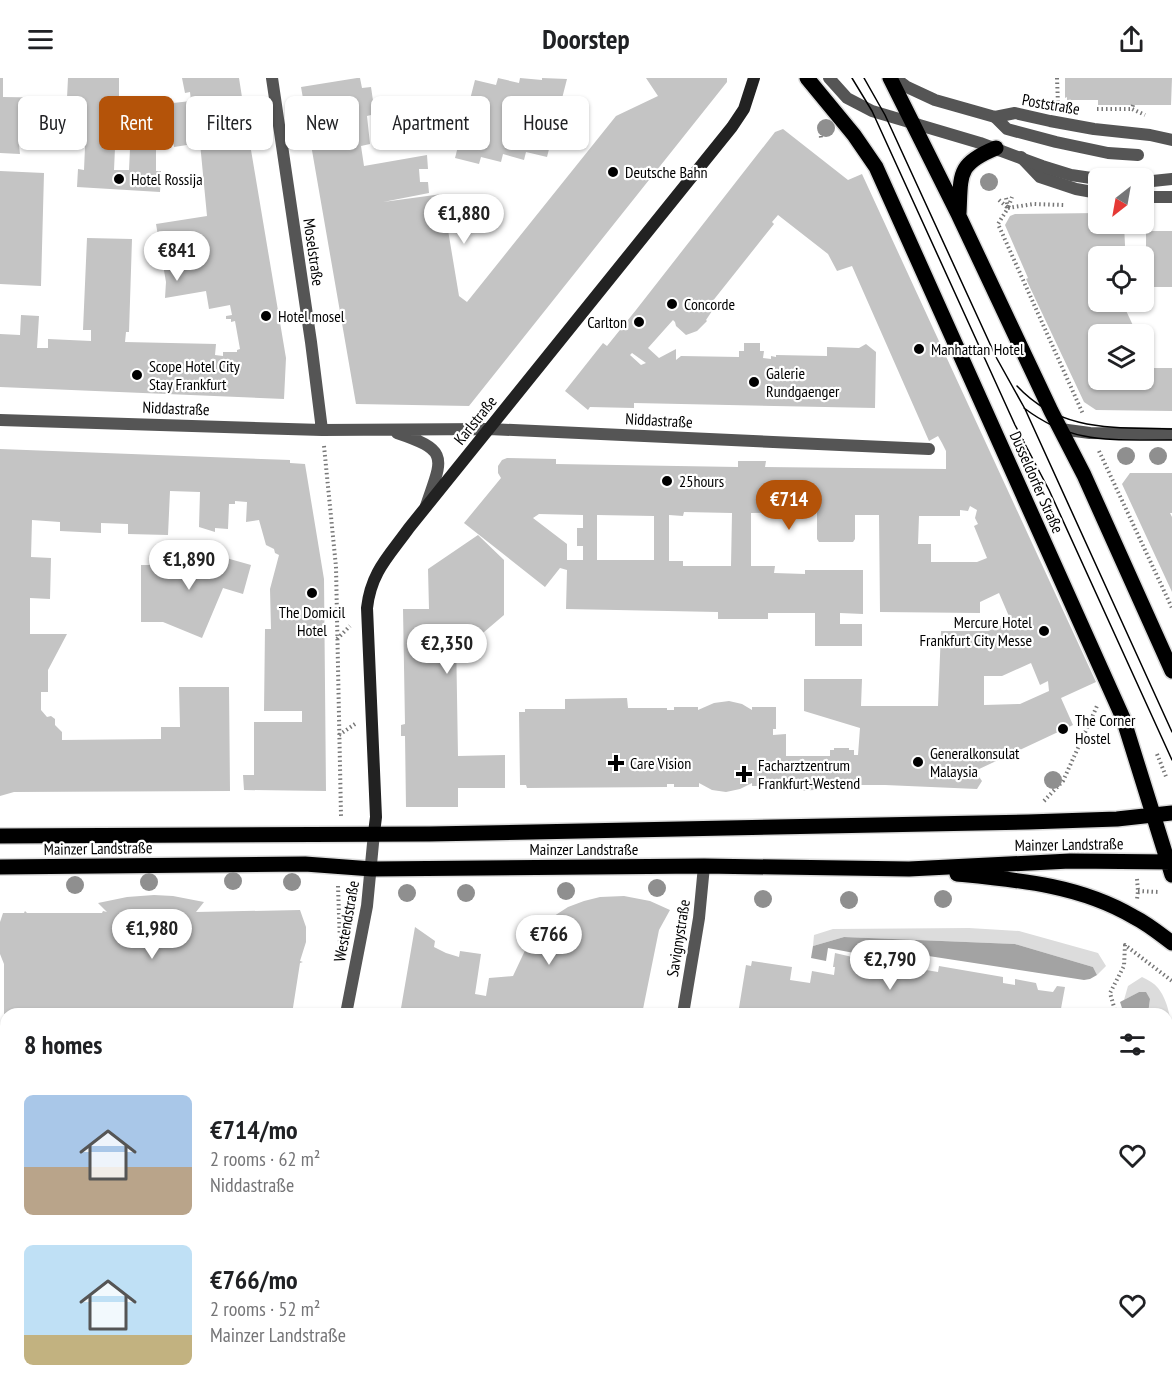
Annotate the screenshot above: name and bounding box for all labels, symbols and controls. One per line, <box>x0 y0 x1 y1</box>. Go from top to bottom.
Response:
text: Doorstep <box>542 22 630 56</box>
icon: menu <box>24 23 57 56</box>
icon: share <box>1115 23 1148 56</box>
street label: Poststraße <box>1020 89 1082 119</box>
chip: Buy <box>18 96 87 150</box>
chip: Rent <box>99 96 174 150</box>
chip: Filters <box>186 96 273 150</box>
chip: New <box>285 96 359 150</box>
chip: Apartment <box>371 96 490 150</box>
chip: House <box>502 96 589 150</box>
place label: Deutsche Bahn <box>625 162 708 182</box>
marker: Deutsche Bahn <box>606 165 620 179</box>
north arrow <box>1088 168 1154 234</box>
map controls <box>1088 168 1154 390</box>
place label: Hotel Rossija <box>131 169 203 189</box>
marker: Hotel Rossija <box>112 172 126 186</box>
pin: €1,880 <box>415 194 513 245</box>
text: €1,880 <box>438 200 490 226</box>
street label: Moselstraße <box>299 217 329 287</box>
pin: €841 <box>141 231 213 282</box>
text: €841 <box>158 237 196 263</box>
button: locate <box>1088 246 1154 312</box>
place label: Concorde <box>684 294 735 314</box>
marker: Concorde <box>665 297 679 311</box>
place label: Hotel mosel <box>278 306 345 326</box>
marker: Hotel mosel <box>259 309 273 323</box>
place label: Carlton <box>587 312 627 332</box>
marker: Carlton <box>632 315 646 329</box>
button: layers <box>1088 324 1154 390</box>
place label: Manhattan Hotel <box>931 339 1024 359</box>
marker: Manhattan Hotel <box>912 342 926 356</box>
place label: Scope Hotel City Stay Frankfurt <box>149 356 240 394</box>
place label: Galerie Rundgaenger <box>766 363 840 401</box>
marker: Scope Hotel City Stay Frankfurt <box>130 368 144 382</box>
marker: Galerie Rundgaenger <box>747 375 761 389</box>
street label: Karlstraße <box>449 392 501 448</box>
street label: Niddastraße <box>142 397 210 419</box>
street label: Niddastraße <box>625 408 693 432</box>
street label: Düsseldorfer Straße <box>1006 428 1068 536</box>
place label: 25hours <box>679 471 724 491</box>
marker: 25hours <box>660 474 674 488</box>
pin: €714 <box>753 480 825 531</box>
text: €714 <box>770 486 808 512</box>
pin: €1,890 <box>140 540 238 591</box>
text: €1,890 <box>163 546 215 572</box>
marker: The Domicil Hotel <box>305 586 319 600</box>
place label: The Domicil Hotel <box>279 602 345 640</box>
place label: Mercure Hotel Frankfurt City Messe <box>919 612 1032 650</box>
pin: €2,350 <box>398 624 496 675</box>
marker: Mercure Hotel Frankfurt City Messe <box>1037 624 1051 638</box>
text: €2,350 <box>421 630 473 656</box>
place label: The Corner Hostel <box>1075 710 1136 748</box>
marker: The Corner Hostel <box>1056 722 1070 736</box>
place label: Generalkonsulat Malaysia <box>930 743 1020 781</box>
place label: Care Vision <box>630 753 691 773</box>
marker: Care Vision <box>607 754 625 772</box>
place label: Facharztzentrum Frankfurt-Westend <box>758 755 860 793</box>
marker: Generalkonsulat Malaysia <box>911 755 925 769</box>
marker: Facharztzentrum Frankfurt-Westend <box>735 765 753 783</box>
street label: Mainzer Landstraße <box>1014 833 1124 855</box>
street label: Mainzer Landstraße <box>43 837 153 859</box>
street label: Mainzer Landstraße <box>530 839 638 859</box>
street label: Westendstraße <box>329 879 363 963</box>
street label: Savignystraße <box>662 898 694 978</box>
pin: €1,980 <box>103 909 201 960</box>
text: €1,980 <box>126 915 178 941</box>
pin: €766 <box>513 915 585 966</box>
text: €766 <box>530 921 568 947</box>
pin: €2,790 <box>841 940 939 991</box>
text: €2,790 <box>864 946 916 972</box>
text: 8 homes <box>24 1028 102 1061</box>
icon: filters <box>1116 1028 1149 1061</box>
text: €714/mo <box>210 1113 298 1146</box>
icon: home <box>72 1119 144 1191</box>
icon: heart <box>1116 1139 1149 1172</box>
text: 2 rooms · 62 m² <box>210 1146 320 1172</box>
text: Niddastraße <box>210 1172 294 1198</box>
text: €766/mo <box>210 1263 298 1296</box>
icon: home <box>72 1269 144 1341</box>
icon: heart <box>1116 1289 1149 1322</box>
text: 2 rooms · 52 m² <box>210 1296 320 1322</box>
text: Mainzer Landstraße <box>210 1322 346 1348</box>

